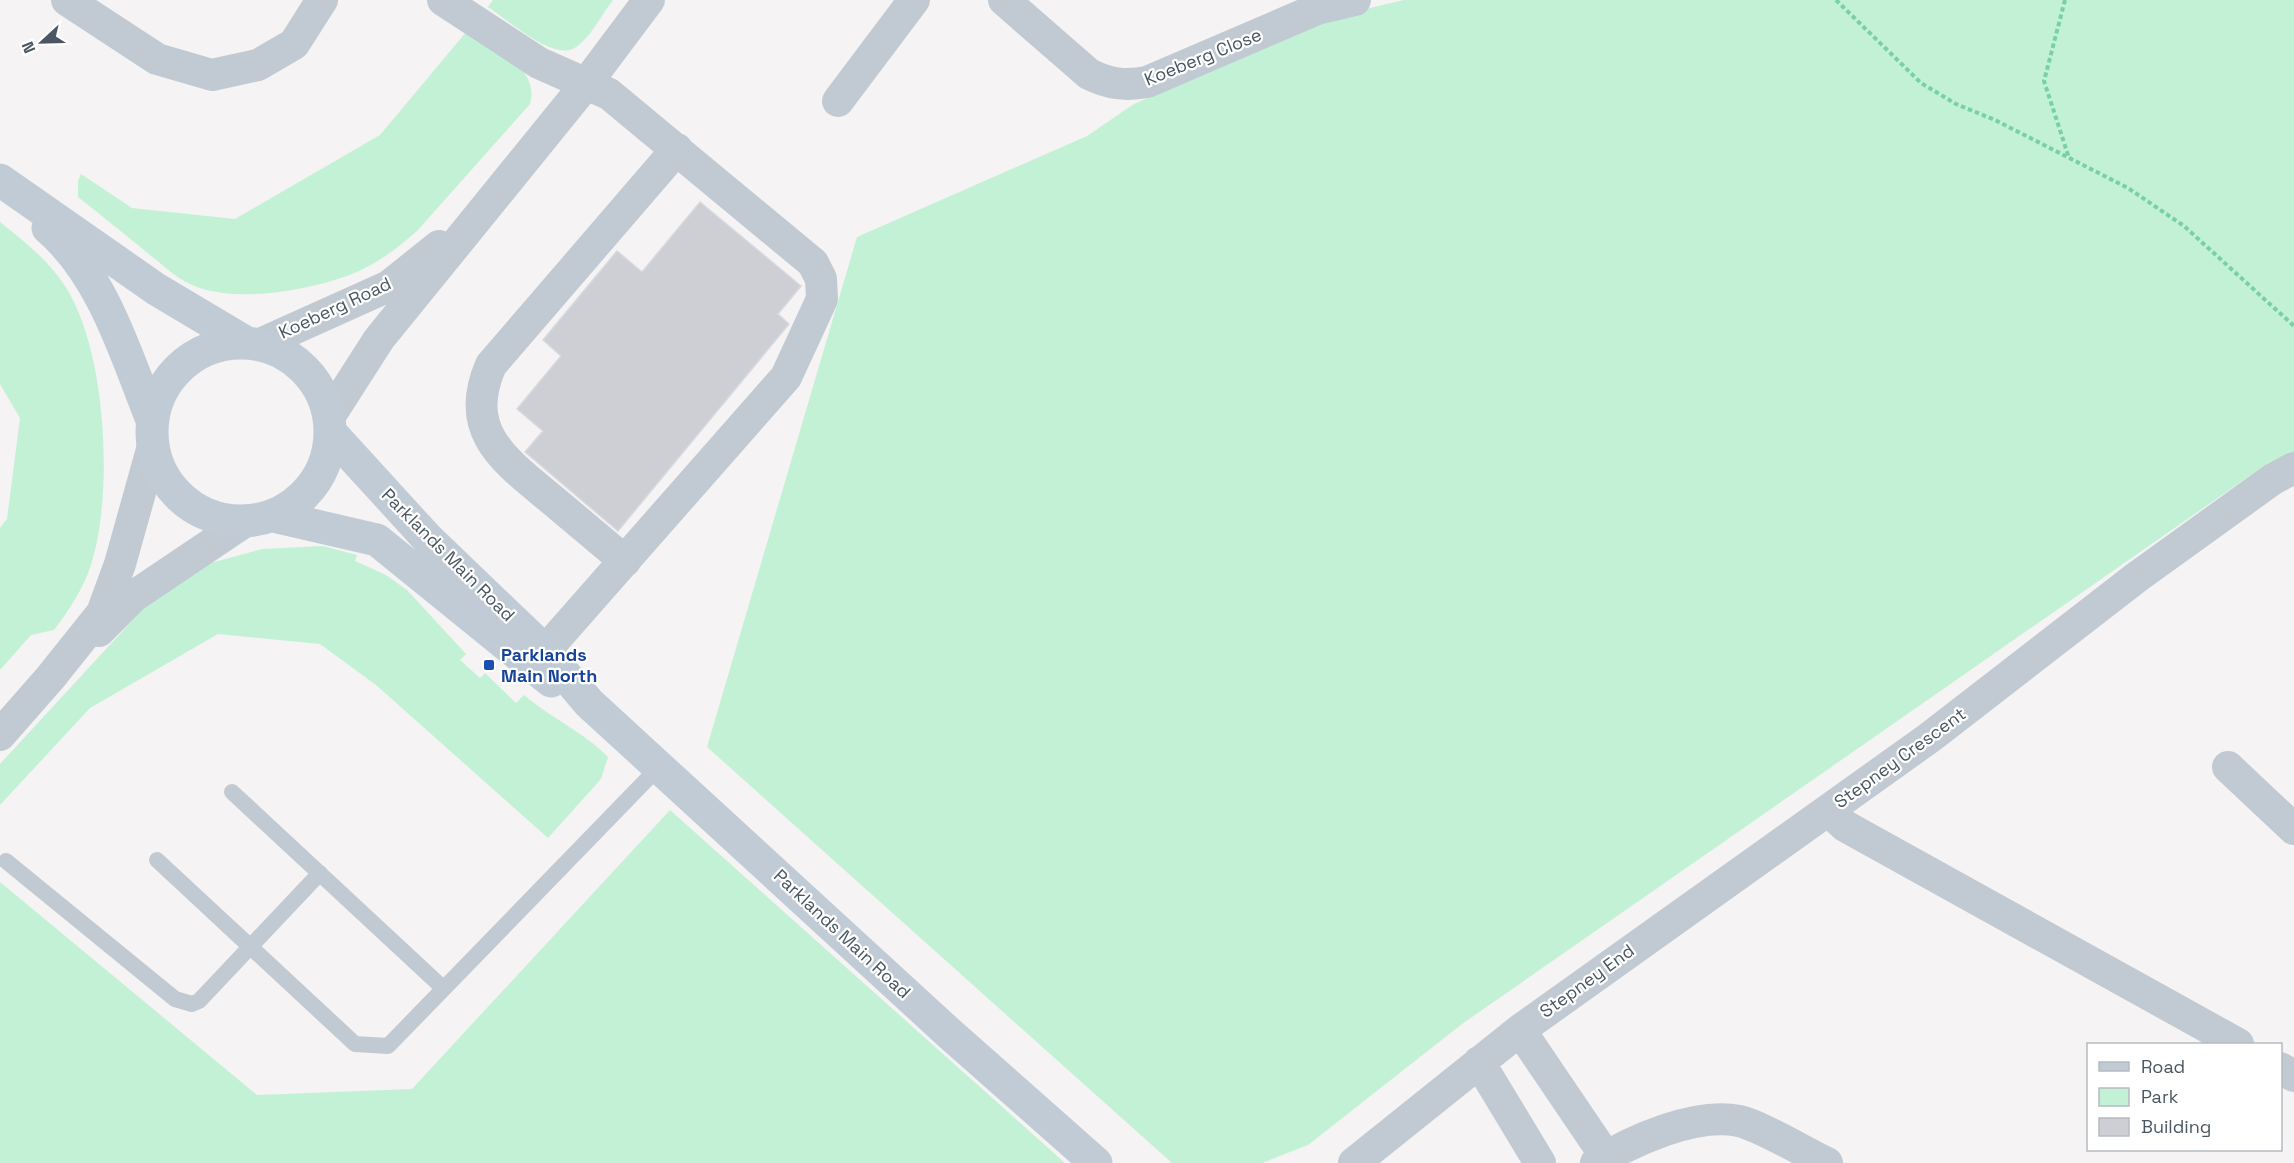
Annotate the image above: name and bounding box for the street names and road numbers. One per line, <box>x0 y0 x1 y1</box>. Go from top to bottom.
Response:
street label: Koeberg Close <box>1141 23 1265 91</box>
street label: Koeberg Road <box>275 271 395 344</box>
street label: Parklands Main Road <box>377 483 520 626</box>
street label: Stepney Crescent <box>1829 702 1970 813</box>
street label: Parklands Main Road <box>769 864 916 1003</box>
street label: Stepney End <box>1535 939 1639 1023</box>

